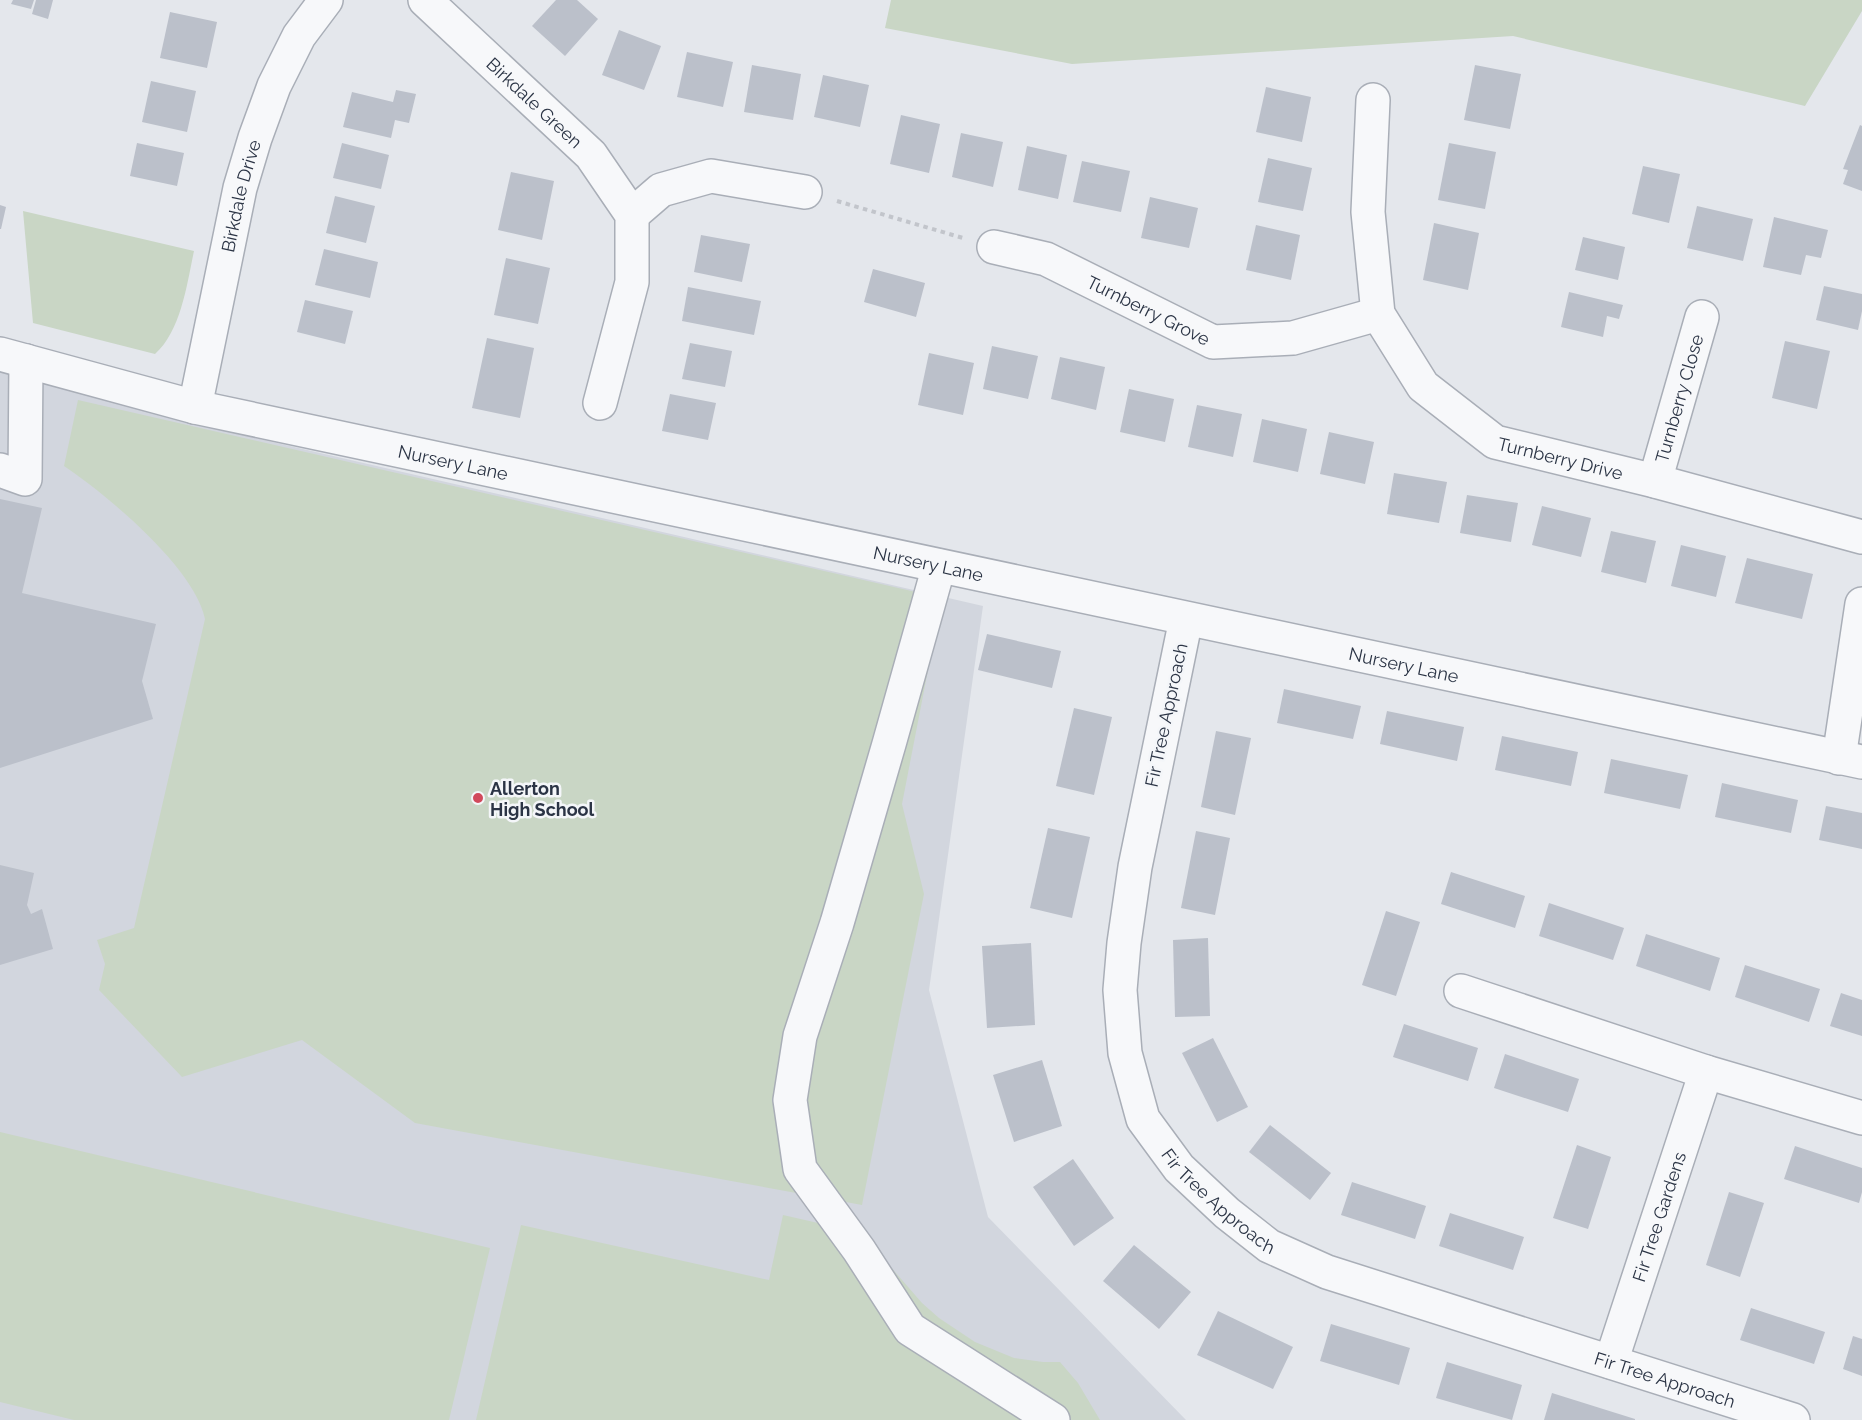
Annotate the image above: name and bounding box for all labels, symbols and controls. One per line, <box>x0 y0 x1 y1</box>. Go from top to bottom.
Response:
street label: Birkdale Green <box>483 53 587 152</box>
street label: Birkdale Drive <box>217 137 265 254</box>
street label: Turnberry Grove <box>1084 271 1214 350</box>
street label: Turnberry Close <box>1650 331 1707 465</box>
street label: Turnberry Drive <box>1496 433 1626 483</box>
street label: Nursery Lane <box>396 440 510 484</box>
street label: Nursery Lane <box>872 541 986 585</box>
street label: Fir Tree Approach <box>1141 641 1191 789</box>
street label: Nursery Lane <box>1347 643 1461 686</box>
place label: Allerton High School <box>490 778 594 820</box>
marker: Allerton High School <box>471 791 485 805</box>
street label: Fir Tree Approach <box>1158 1144 1278 1258</box>
street label: Fir Tree Gardens <box>1628 1149 1690 1284</box>
street label: Fir Tree Approach <box>1592 1347 1738 1412</box>

